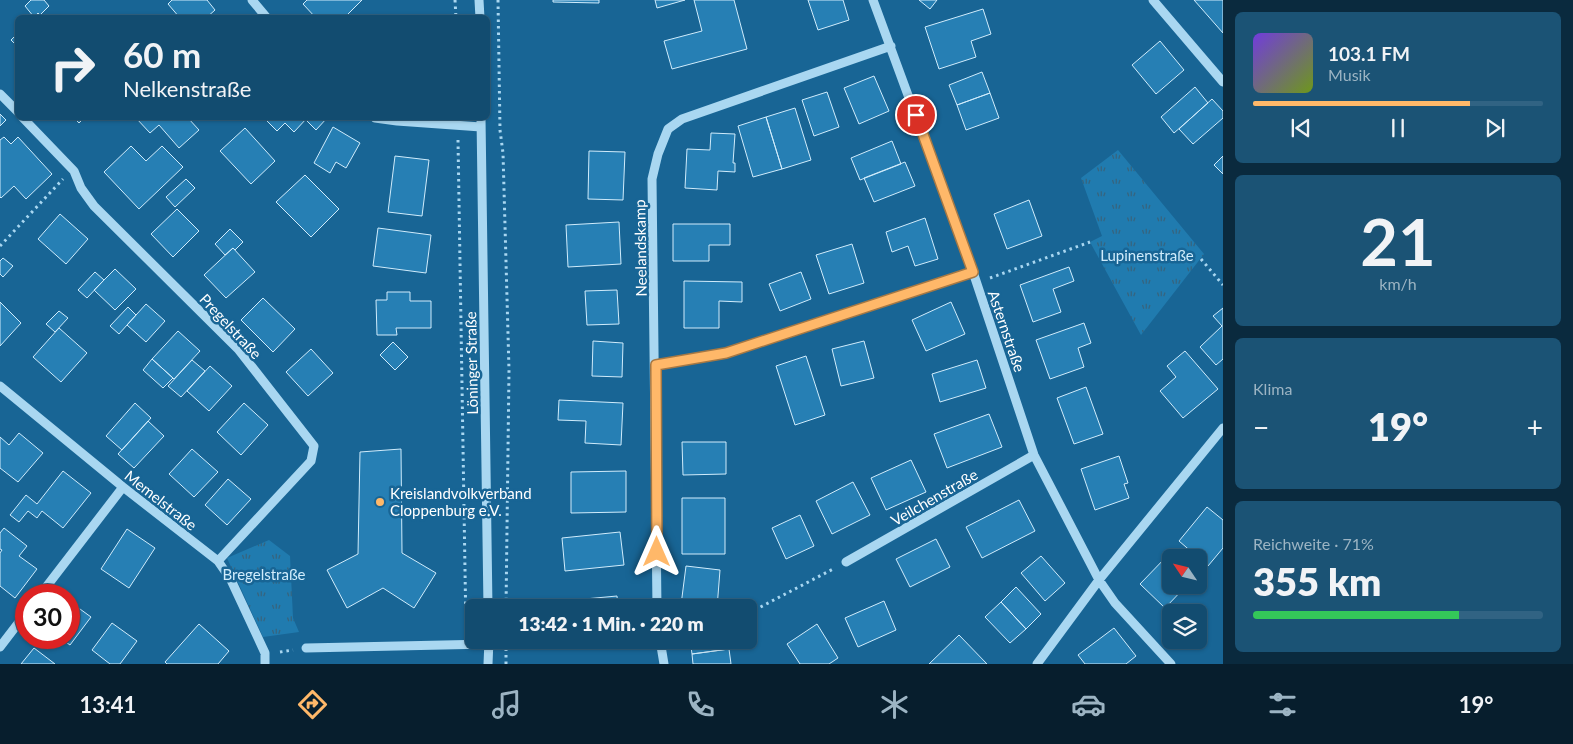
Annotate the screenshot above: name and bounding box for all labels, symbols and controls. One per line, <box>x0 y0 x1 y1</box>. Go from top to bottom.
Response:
text: 60 m <box>123 33 201 75</box>
icon: right <box>40 35 105 100</box>
text: 103.1 FM <box>1328 42 1410 65</box>
text: Musik <box>1328 65 1371 84</box>
text: Nelkenstraße <box>123 75 251 102</box>
pin <box>895 94 937 136</box>
icon: arrive <box>902 101 930 129</box>
icon: previous <box>1287 114 1315 142</box>
icon: pause <box>1384 114 1412 142</box>
icon: next <box>1481 114 1509 142</box>
street label: Neelandskamp <box>630 199 650 297</box>
text: 21 <box>1360 202 1436 280</box>
park label: Lupinenstraße <box>1100 246 1194 264</box>
text: km/h <box>1379 274 1417 293</box>
street label: Asternstraße <box>985 288 1029 374</box>
street label: Pregelstraße <box>196 290 266 362</box>
street label: Löninger Straße <box>461 311 481 415</box>
text: Klima <box>1253 379 1292 398</box>
text: 19° <box>1368 403 1428 449</box>
text: − <box>1253 410 1269 444</box>
text: + <box>1527 410 1543 444</box>
street label: Veilchenstraße <box>887 465 981 529</box>
street label: Memelstraße <box>121 466 201 534</box>
place label: Kreislandvolkverband Cloppenburg e.V. <box>390 484 532 519</box>
marker: Kreislandvolkverband Cloppenburg e.V. <box>374 496 386 508</box>
position arrow <box>630 525 682 577</box>
text: Reichweite · 71% <box>1253 534 1374 553</box>
north arrow <box>1162 549 1208 594</box>
map controls <box>1162 549 1207 649</box>
text: 355 km <box>1253 558 1381 604</box>
park label: Bregelstraße <box>222 565 306 583</box>
speed limit sign: 30 <box>15 584 80 649</box>
button: layers <box>1162 604 1207 649</box>
text: 13:42 · 1 Min. · 220 m <box>518 612 704 635</box>
icon: directions <box>295 687 330 722</box>
icon: music <box>489 687 524 722</box>
icon: phone <box>683 687 718 722</box>
icon: climate <box>877 687 912 722</box>
icon: car <box>1071 687 1106 722</box>
icon: filters <box>1265 687 1300 722</box>
text: 13:41 <box>79 691 136 718</box>
text: 19° <box>1459 691 1493 718</box>

